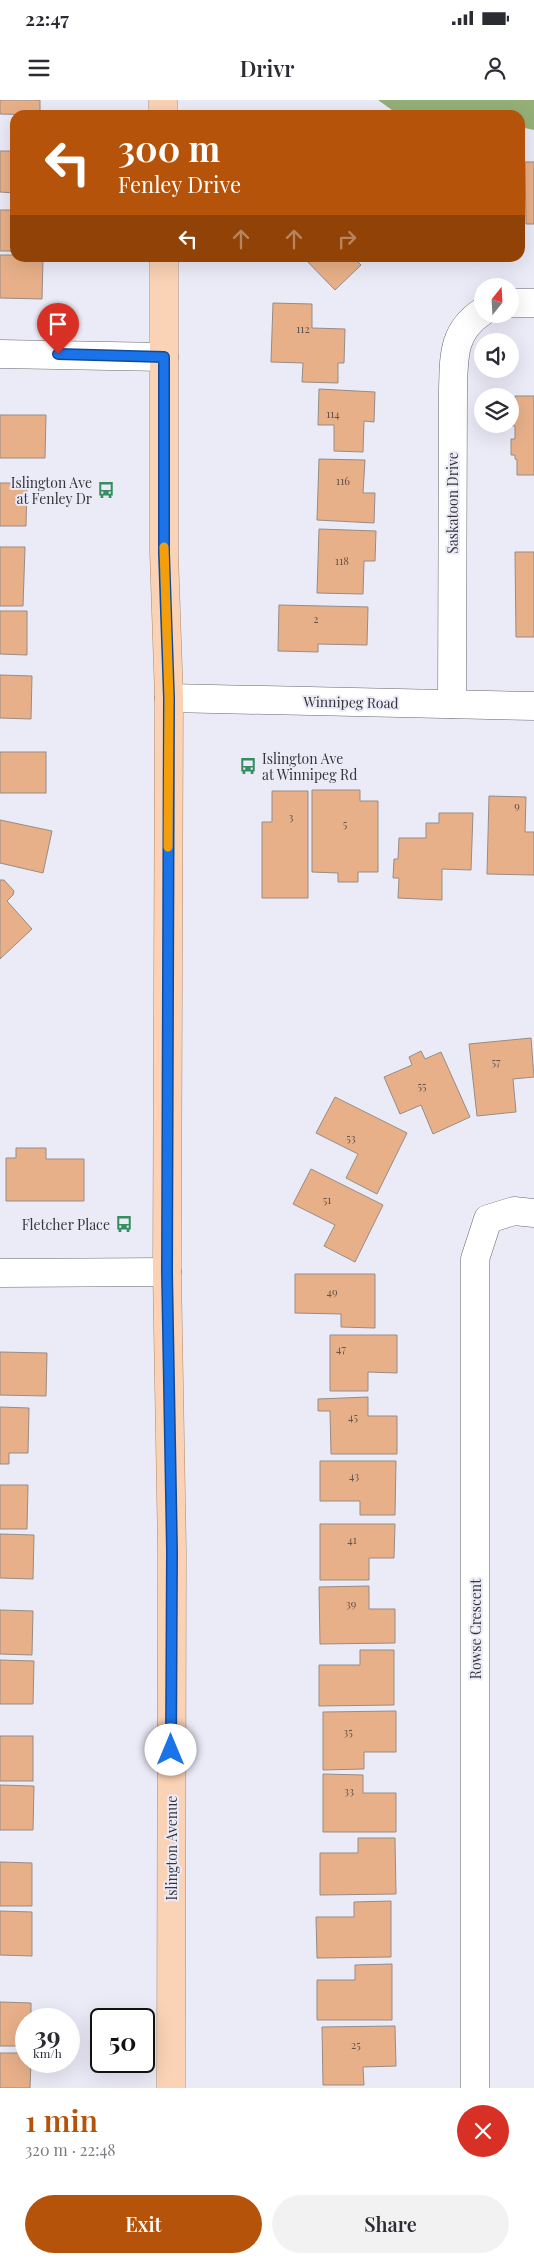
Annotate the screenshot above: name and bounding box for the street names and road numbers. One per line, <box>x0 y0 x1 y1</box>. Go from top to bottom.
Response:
street label: Saskatoon Drive <box>443 452 462 554</box>
street label: Winnipeg Road <box>302 692 399 712</box>
street label: Rowse Crescent <box>466 1578 485 1679</box>
street label: Islington Avenue <box>162 1796 181 1900</box>

